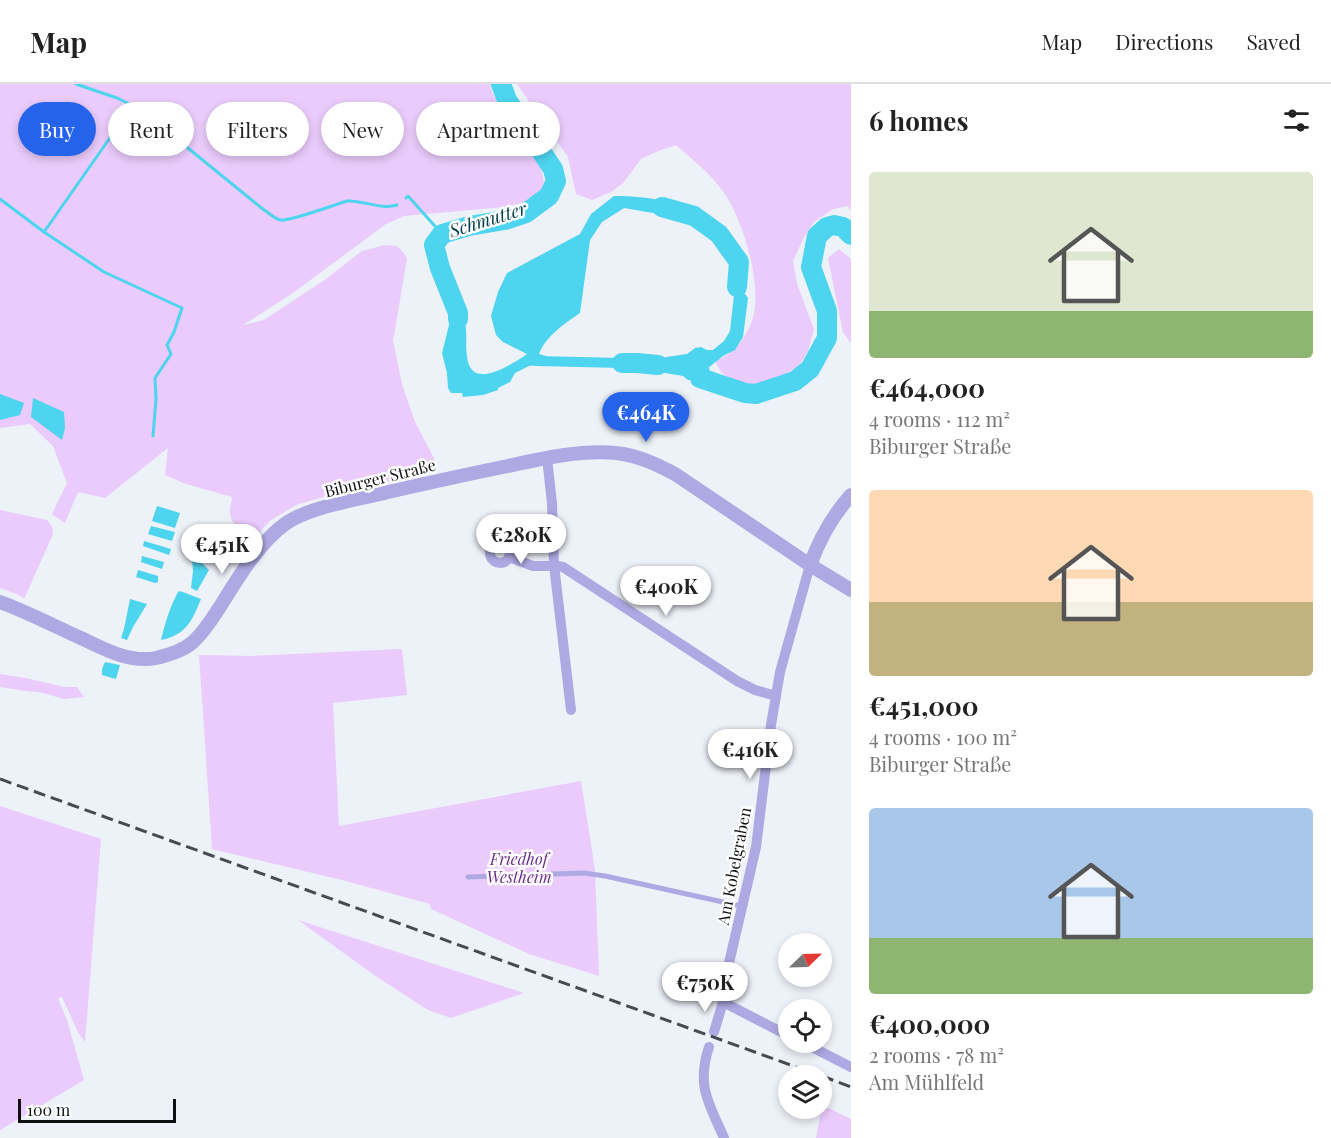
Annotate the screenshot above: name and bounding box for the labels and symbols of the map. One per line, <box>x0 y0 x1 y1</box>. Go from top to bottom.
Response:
water label: Schmutter <box>445 196 531 242</box>
pin: €464K <box>604 392 688 443</box>
street label: Biburger Straße <box>322 454 438 501</box>
pin: €280K <box>479 514 563 565</box>
pin: €451K <box>180 524 264 575</box>
pin: €400K <box>624 566 708 617</box>
pin: €416K <box>708 729 792 780</box>
street label: Am Kobelgraben <box>712 805 755 927</box>
park label: Friedhof Westheim <box>486 848 552 887</box>
north arrow <box>778 933 832 987</box>
pin: €750K <box>663 962 747 1013</box>
scale bar <box>18 1096 176 1124</box>

